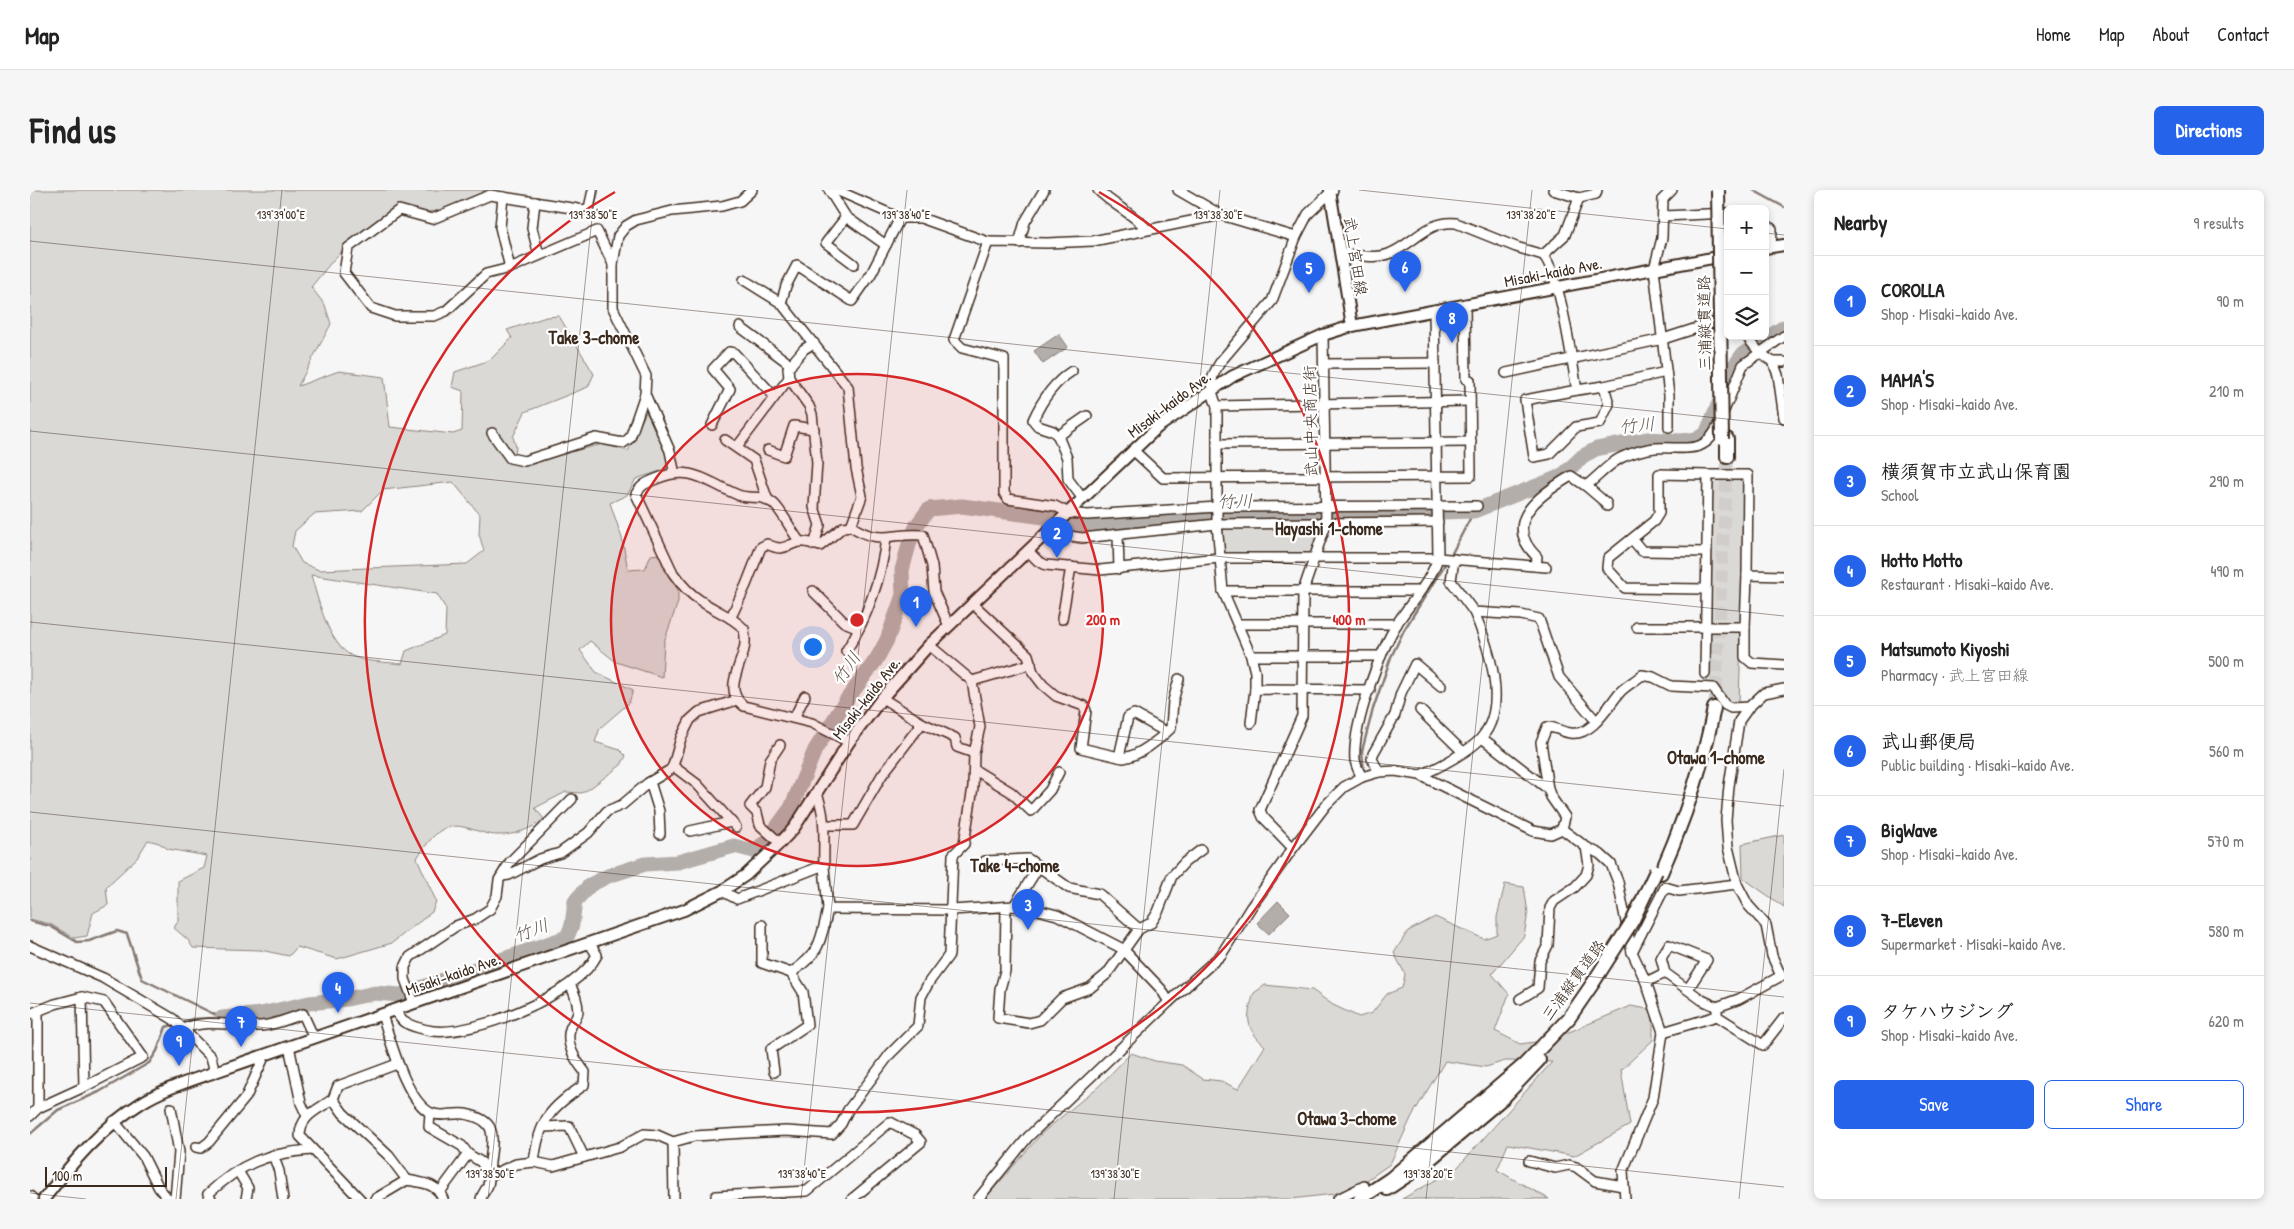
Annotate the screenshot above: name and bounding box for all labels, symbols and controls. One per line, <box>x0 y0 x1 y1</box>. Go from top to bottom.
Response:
text: Map <box>25 19 59 51</box>
text: Home <box>2036 22 2071 47</box>
text: Map <box>2099 22 2124 47</box>
text: About <box>2152 22 2189 47</box>
text: Contact <box>2217 22 2269 47</box>
button: Directions <box>2154 106 2264 155</box>
text: Find us <box>30 107 116 154</box>
map controls <box>1724 205 1769 340</box>
button: + <box>1724 205 1769 250</box>
text: 139°39'00"E <box>257 206 306 223</box>
text: 139°38'50"E <box>569 206 618 223</box>
text: 139°38'40"E <box>882 206 931 223</box>
text: 139°38'30"E <box>1193 206 1243 223</box>
text: 139°38'20"E <box>1506 206 1556 223</box>
text: Nearby <box>1834 208 1887 237</box>
text: 9 results <box>2193 212 2244 234</box>
street label: 武上宮田線 <box>1339 215 1373 297</box>
button: − <box>1724 250 1769 295</box>
pin: 6 <box>1389 251 1421 292</box>
pin: 5 <box>1293 252 1325 293</box>
street label: Misaki-kaido Ave. <box>1502 252 1604 292</box>
street label: 三浦縦貫道路 <box>1692 275 1716 371</box>
text: COROLLA <box>1881 277 1945 303</box>
text: 1 <box>1847 290 1853 312</box>
text: 90 m <box>2216 290 2244 312</box>
button: layers <box>1724 295 1769 340</box>
pin: 8 <box>1436 302 1468 343</box>
text: Shop · Misaki-kaido Ave. <box>1881 303 2018 325</box>
district label: Take 3-chome <box>548 325 640 350</box>
street label: Misaki-kaido Ave. <box>1123 365 1215 443</box>
street label: 武山中央商店街 <box>1298 365 1322 477</box>
text: MAMA'S <box>1881 367 1934 393</box>
text: 2 <box>1846 380 1854 402</box>
text: 210 m <box>2209 380 2244 402</box>
text: Shop · Misaki-kaido Ave. <box>1881 393 2018 415</box>
water label: 竹川 <box>1618 411 1656 439</box>
text: 横須賀市立武山保育園 <box>1881 458 2071 484</box>
text: 3 <box>1846 470 1854 492</box>
text: 290 m <box>2209 470 2244 492</box>
text: School <box>1881 484 1918 506</box>
water label: 竹川 <box>1217 488 1253 514</box>
district label: Hayashi 1-chome <box>1275 516 1384 542</box>
pin: 2 <box>1041 517 1073 558</box>
text: Hotto Motto <box>1881 547 1962 573</box>
text: 4 <box>1847 560 1853 582</box>
text: 490 m <box>2210 560 2244 582</box>
text: Restaurant · Misaki-kaido Ave. <box>1881 573 2054 595</box>
pin: 1 <box>900 586 932 627</box>
text: 200 m <box>1086 609 1120 630</box>
text: 400 m <box>1333 609 1365 630</box>
centre of rings <box>848 611 866 629</box>
your location <box>800 634 826 660</box>
text: Matsumoto Kiyoshi <box>1881 636 2010 662</box>
water label: 竹川 <box>826 646 866 690</box>
text: 5 <box>1847 650 1853 672</box>
text: 500 m <box>2208 650 2244 672</box>
street label: Misaki-kaido Ave. <box>827 652 905 744</box>
text: Pharmacy · 武上宮田線 <box>1881 664 2029 686</box>
text: 武山郵便局 <box>1881 728 1976 754</box>
text: 6 <box>1847 740 1853 762</box>
text: 560 m <box>2209 740 2244 762</box>
district label: Otawa 1-chome <box>1667 745 1766 770</box>
text: Public building · Misaki-kaido Ave. <box>1881 754 2074 776</box>
text: BigWave <box>1881 817 1938 843</box>
text: 7 <box>1846 830 1854 852</box>
text: 570 m <box>2208 830 2244 852</box>
text: Shop · Misaki-kaido Ave. <box>1881 843 2018 865</box>
district label: Take 4-chome <box>969 853 1061 878</box>
pin: 3 <box>1012 889 1044 930</box>
text: 7-Eleven <box>1881 907 1943 933</box>
water label: 竹川 <box>510 912 552 948</box>
text: 8 <box>1847 920 1853 942</box>
text: 580 m <box>2209 920 2244 942</box>
text: Supermarket · Misaki-kaido Ave. <box>1881 933 2066 955</box>
street label: 三浦縦貫道路 <box>1536 935 1610 1025</box>
street label: Misaki-kaido Ave. <box>403 947 503 1001</box>
pin: 4 <box>322 972 354 1013</box>
text: タケハウジング <box>1881 998 2014 1024</box>
pin: 7 <box>225 1006 257 1047</box>
text: 9 <box>1847 1010 1853 1032</box>
text: 620 m <box>2208 1010 2244 1032</box>
text: Shop · Misaki-kaido Ave. <box>1881 1024 2018 1046</box>
pin: 9 <box>163 1025 195 1066</box>
button: Save <box>1834 1080 2034 1129</box>
button: Share <box>2044 1080 2244 1129</box>
district label: Otawa 3-chome <box>1297 1106 1397 1131</box>
scale bar <box>45 1164 168 1187</box>
text: 139°38'50"E <box>466 1165 515 1182</box>
text: 139°38'40"E <box>778 1165 827 1182</box>
text: 139°38'30"E <box>1090 1165 1140 1182</box>
text: 139°38'20"E <box>1403 1165 1453 1182</box>
text: 100 m <box>52 1166 82 1185</box>

